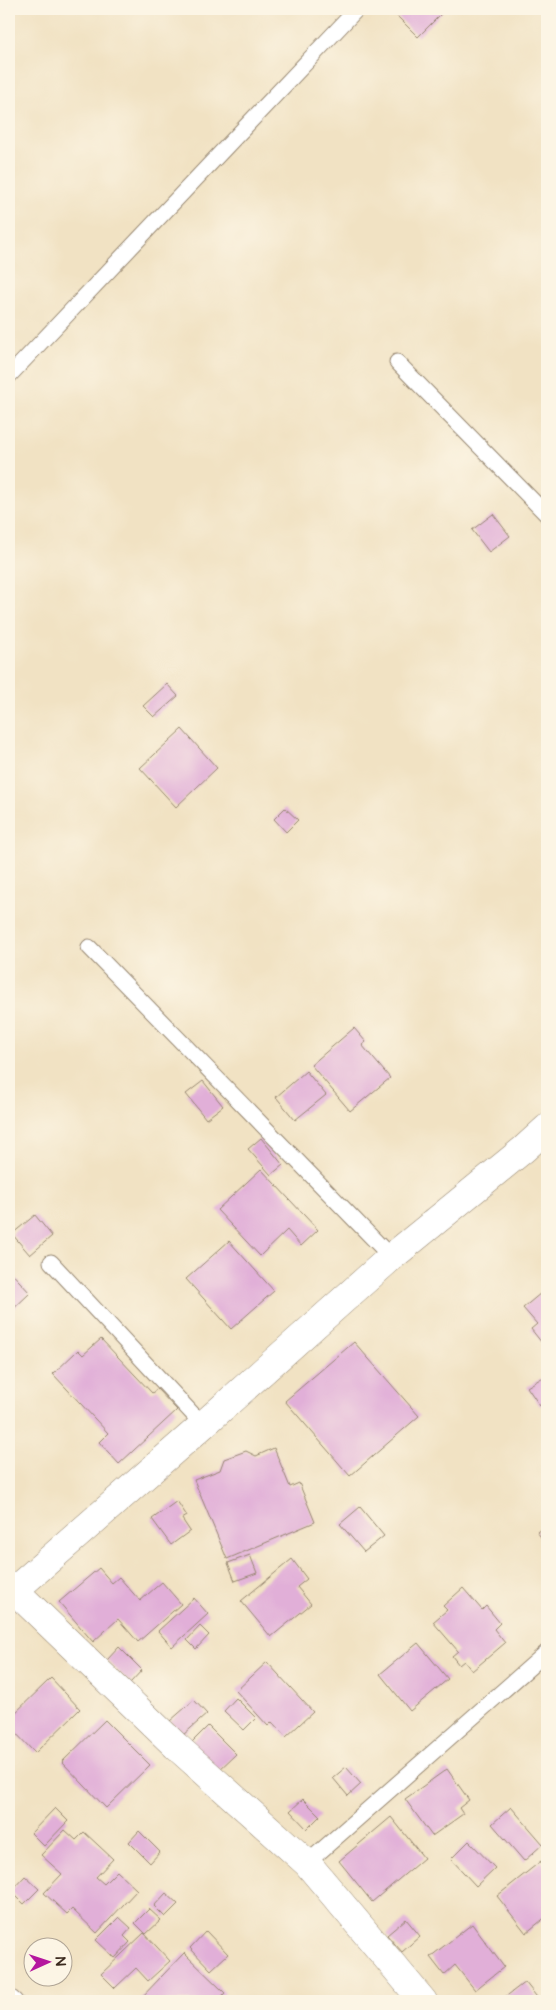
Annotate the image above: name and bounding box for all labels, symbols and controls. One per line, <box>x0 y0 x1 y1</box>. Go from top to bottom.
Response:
north arrow <box>22 1938 72 1988</box>
text: N <box>50 1956 70 1966</box>

